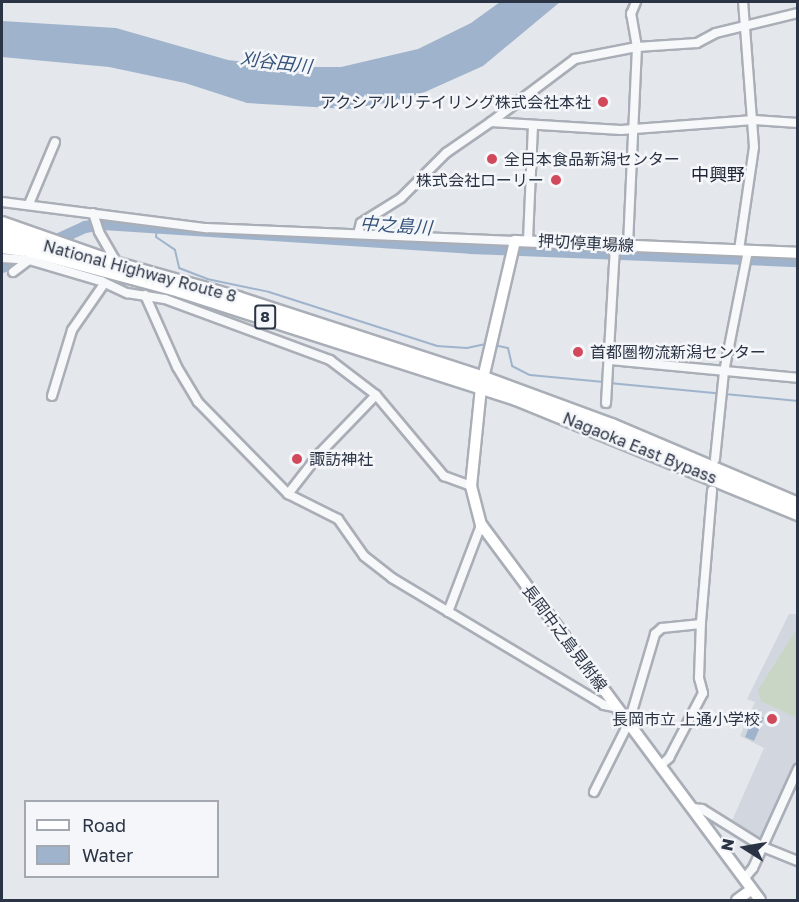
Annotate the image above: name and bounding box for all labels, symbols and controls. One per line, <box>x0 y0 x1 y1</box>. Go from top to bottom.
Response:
water label: 刈谷田川 <box>239 47 313 77</box>
place label: アクシアルリテイリング株式会社本社 <box>319 92 591 112</box>
marker: アクシアルリテイリング株式会社本社 <box>596 95 610 109</box>
place label: 全日本食品新潟センター <box>504 149 680 169</box>
marker: 全日本食品新潟センター <box>485 152 499 166</box>
district label: 中興野 <box>691 163 745 185</box>
place label: 株式会社ローリー <box>416 170 544 190</box>
marker: 株式会社ローリー <box>549 173 563 187</box>
water label: 中之島川 <box>359 212 433 238</box>
street label: 押切停車場線 <box>538 231 634 255</box>
street label: National Highway Route 8 <box>41 236 239 306</box>
road number: 8 <box>253 305 277 329</box>
place label: 首都圏物流新潟センター <box>590 342 766 362</box>
marker: 首都圏物流新潟センター <box>571 345 585 359</box>
street label: Nagaoka East Bypass <box>560 408 720 488</box>
place label: 諏訪神社 <box>309 449 373 469</box>
marker: 諏訪神社 <box>290 452 304 466</box>
street label: 長岡中之島見附線 <box>519 581 611 695</box>
place label: 長岡市立 上通小学校 <box>612 709 760 729</box>
marker: 長岡市立 上通小学校 <box>765 712 779 726</box>
legend <box>24 800 219 878</box>
text: Road <box>82 814 126 836</box>
north arrow <box>715 818 775 878</box>
text: N <box>716 837 738 852</box>
text: Water <box>82 844 133 866</box>

